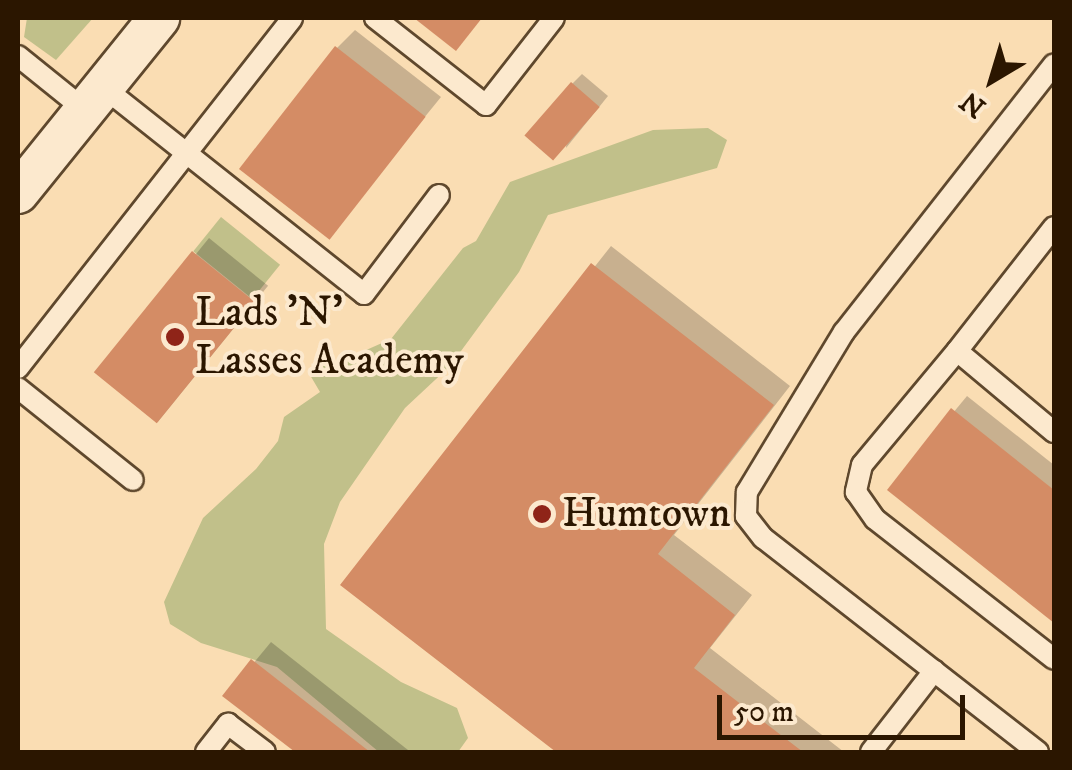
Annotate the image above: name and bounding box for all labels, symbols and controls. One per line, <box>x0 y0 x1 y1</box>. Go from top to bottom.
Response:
north arrow <box>942 30 1042 130</box>
text: N <box>953 83 993 125</box>
place label: Lads 'N' Lasses Academy <box>195 288 464 386</box>
marker: Lads 'N' Lasses Academy <box>164 326 186 348</box>
place label: Humtown <box>562 489 731 539</box>
marker: Humtown <box>531 503 553 525</box>
scale bar <box>722 675 970 737</box>
text: 50 m <box>734 694 794 731</box>

